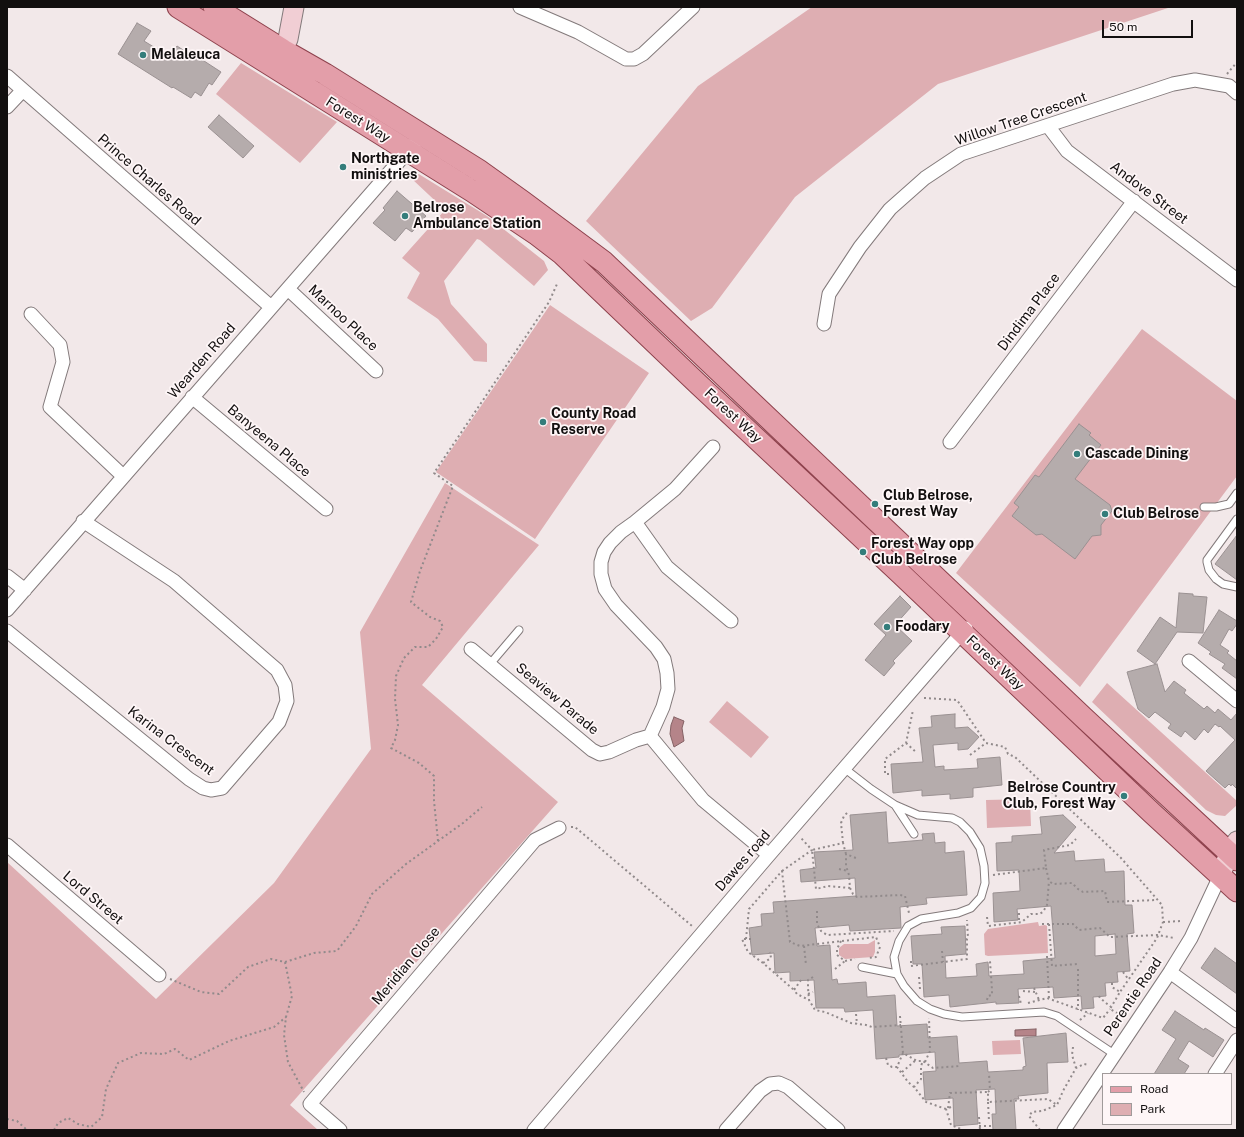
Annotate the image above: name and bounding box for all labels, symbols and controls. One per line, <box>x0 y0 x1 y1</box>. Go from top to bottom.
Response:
scale bar <box>1104 12 1195 38</box>
text: 50 m <box>1109 20 1137 34</box>
place label: Melaleuca <box>151 47 220 63</box>
marker: Melaleuca <box>138 50 148 60</box>
street label: Willow Tree Crescent <box>953 89 1089 149</box>
street label: Forest Way <box>323 94 393 146</box>
street label: Prince Charles Road <box>94 131 204 229</box>
place label: Northgate ministries <box>351 151 420 184</box>
street label: Andove Street <box>1107 158 1191 228</box>
marker: Northgate ministries <box>338 162 348 172</box>
place label: Belrose Ambulance Station <box>413 200 541 232</box>
marker: Belrose Ambulance Station <box>400 211 410 221</box>
street label: Dindima Place <box>994 270 1064 354</box>
street label: Marnoo Place <box>305 281 381 355</box>
street label: Wearden Road <box>165 320 239 402</box>
street label: Forest Way <box>701 385 765 447</box>
street label: Banyeena Place <box>224 401 314 481</box>
place label: County Road Reserve <box>551 406 636 438</box>
marker: County Road Reserve <box>538 417 548 427</box>
place label: Cascade Dining <box>1085 446 1188 462</box>
marker: Cascade Dining <box>1072 449 1082 459</box>
place label: Club Belrose, Forest Way <box>883 488 973 520</box>
marker: Club Belrose, Forest Way <box>870 499 880 509</box>
place label: Club Belrose <box>1113 506 1199 522</box>
marker: Club Belrose <box>1100 509 1110 519</box>
place label: Forest Way opp Club Belrose <box>871 536 974 568</box>
marker: Forest Way opp Club Belrose <box>858 547 868 557</box>
place label: Foodary <box>895 619 950 635</box>
marker: Foodary <box>882 622 892 632</box>
street label: Forest Way <box>963 632 1027 694</box>
street label: Seaview Parade <box>512 659 602 739</box>
street label: Karina Crescent <box>124 703 218 779</box>
place label: Belrose Country Club, Forest Way <box>1003 780 1116 812</box>
marker: Belrose Country Club, Forest Way <box>1119 791 1129 801</box>
street label: Dawes road <box>712 827 774 895</box>
street label: Lord Street <box>59 868 127 928</box>
street label: Meridian Close <box>368 924 444 1008</box>
street label: Perentie Road <box>1101 955 1165 1039</box>
legend <box>1102 1073 1232 1125</box>
text: Road <box>1140 1082 1168 1096</box>
text: Park <box>1140 1102 1166 1116</box>

